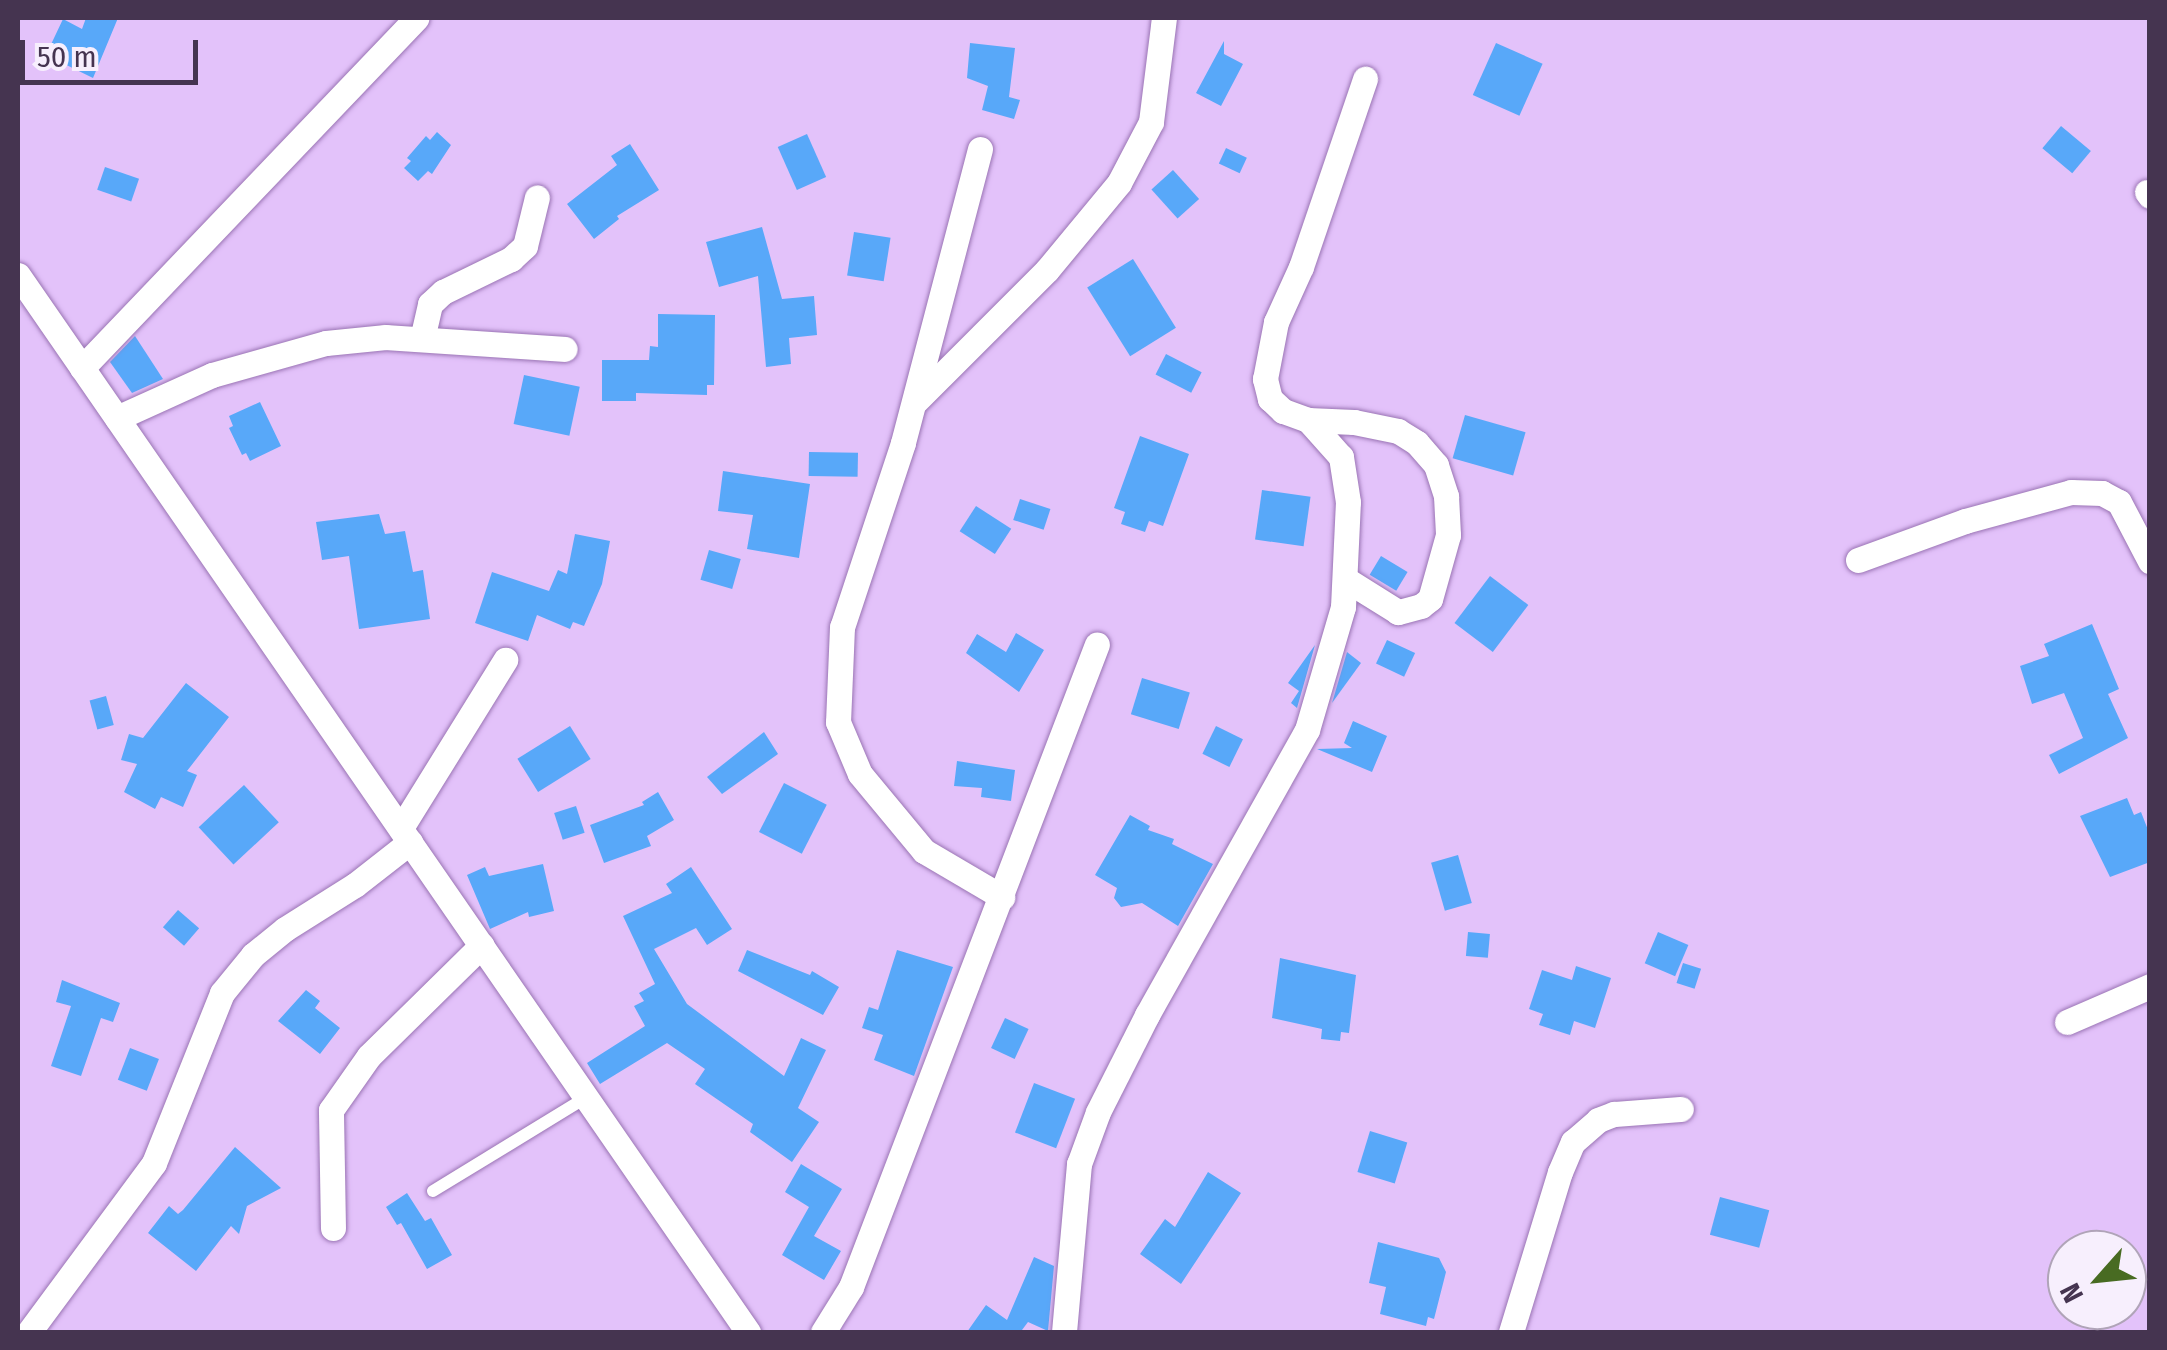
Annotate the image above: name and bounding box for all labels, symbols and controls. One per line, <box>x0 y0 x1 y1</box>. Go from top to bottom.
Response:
scale bar <box>25 20 202 82</box>
text: 50 m <box>37 39 97 75</box>
north arrow <box>2047 1230 2147 1330</box>
text: N <box>2053 1278 2090 1308</box>

